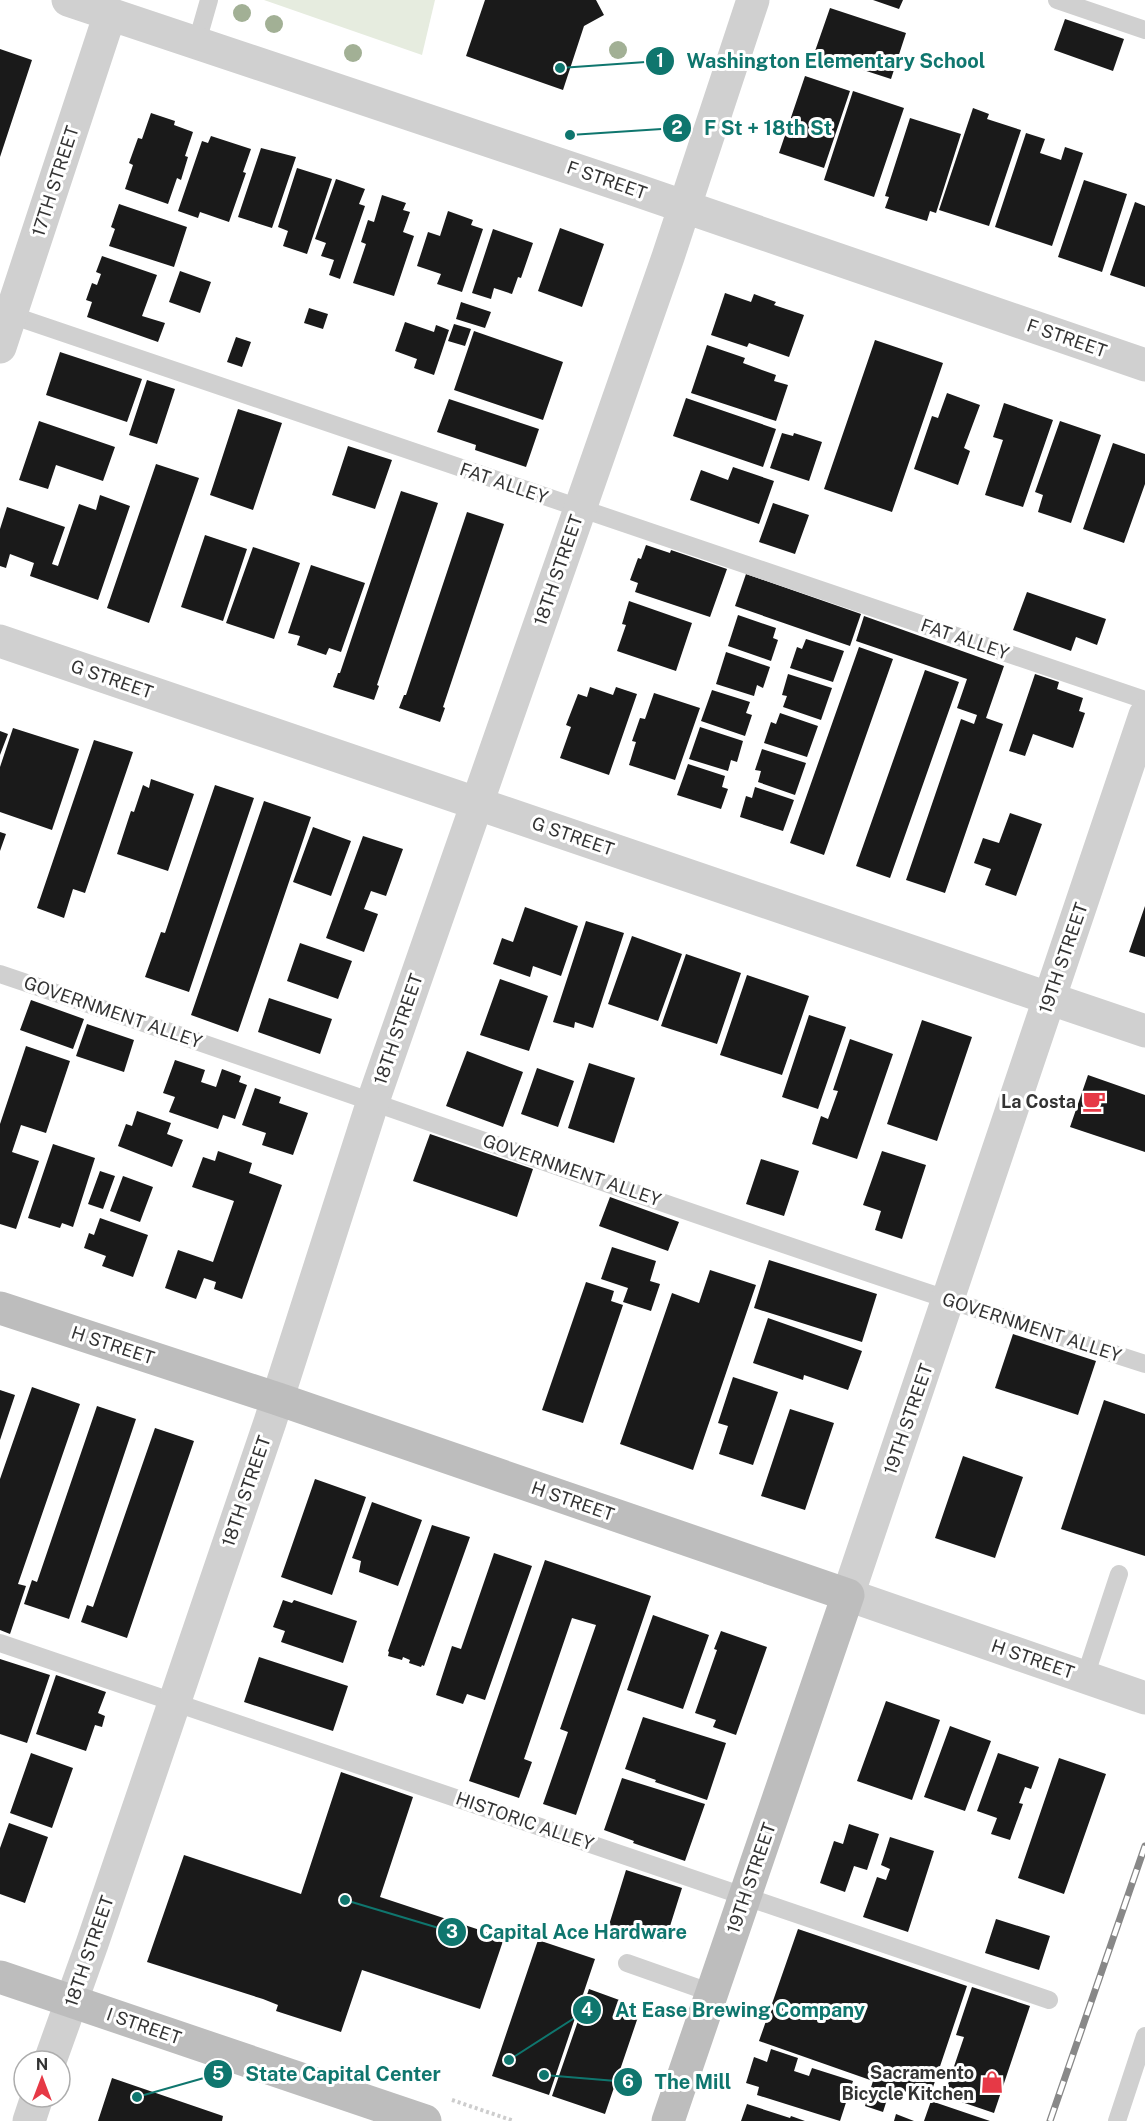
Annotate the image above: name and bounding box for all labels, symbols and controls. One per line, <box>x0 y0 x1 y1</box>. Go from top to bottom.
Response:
callout: Washington Elementary School <box>645 42 998 80</box>
text: Washington Elementary School <box>687 49 985 73</box>
text: 1 <box>656 50 664 71</box>
callout: F St + 18th St <box>662 109 844 147</box>
text: F St + 18th St <box>704 116 832 140</box>
text: 2 <box>671 117 683 138</box>
street label: 17TH STREET <box>27 123 83 239</box>
street label: F STREET <box>564 157 650 204</box>
street label: F STREET <box>1024 315 1110 362</box>
street label: FAT ALLEY <box>457 458 551 508</box>
street label: 18TH STREET <box>529 511 587 628</box>
street label: FAT ALLEY <box>918 614 1012 664</box>
street label: G STREET <box>68 655 156 703</box>
street label: G STREET <box>529 812 617 860</box>
street label: 19TH STREET <box>1034 900 1092 1016</box>
street label: 18TH STREET <box>369 970 427 1087</box>
street label: GOVERNMENT ALLEY <box>21 972 205 1052</box>
cafe icon: La Costa <box>1081 1088 1107 1114</box>
place label: La Costa <box>1001 1091 1076 1112</box>
street label: GOVERNMENT ALLEY <box>480 1130 664 1210</box>
street label: GOVERNMENT ALLEY <box>940 1288 1124 1366</box>
street label: H STREET <box>69 1322 158 1368</box>
street label: 19TH STREET <box>879 1361 937 1477</box>
street label: 18TH STREET <box>217 1432 275 1549</box>
street label: H STREET <box>529 1477 617 1525</box>
street label: H STREET <box>989 1635 1077 1683</box>
street label: HISTORIC ALLEY <box>453 1788 597 1854</box>
street label: 19TH STREET <box>722 1820 780 1936</box>
street label: 18TH STREET <box>60 1892 118 2009</box>
callout: Capital Ace Hardware <box>437 1913 699 1951</box>
text: Capital Ace Hardware <box>479 1920 687 1944</box>
text: 3 <box>446 1921 458 1942</box>
callout: At Ease Brewing Company <box>572 1991 877 2029</box>
text: At Ease Brewing Company <box>615 1998 865 2022</box>
text: 4 <box>581 1999 593 2020</box>
street label: I STREET <box>104 2003 184 2049</box>
north arrow <box>12 2049 72 2109</box>
text: N <box>36 2055 48 2074</box>
callout: State Capital Center <box>203 2055 453 2093</box>
text: State Capital Center <box>245 2062 441 2086</box>
place label: Sacramento Bicycle Kitchen <box>841 2062 974 2104</box>
text: 5 <box>212 2063 224 2084</box>
callout: The Mill <box>613 2063 744 2101</box>
shop icon: Sacramento Bicycle Kitchen <box>979 2069 1005 2095</box>
text: The Mill <box>655 2070 731 2094</box>
text: 6 <box>622 2071 634 2092</box>

